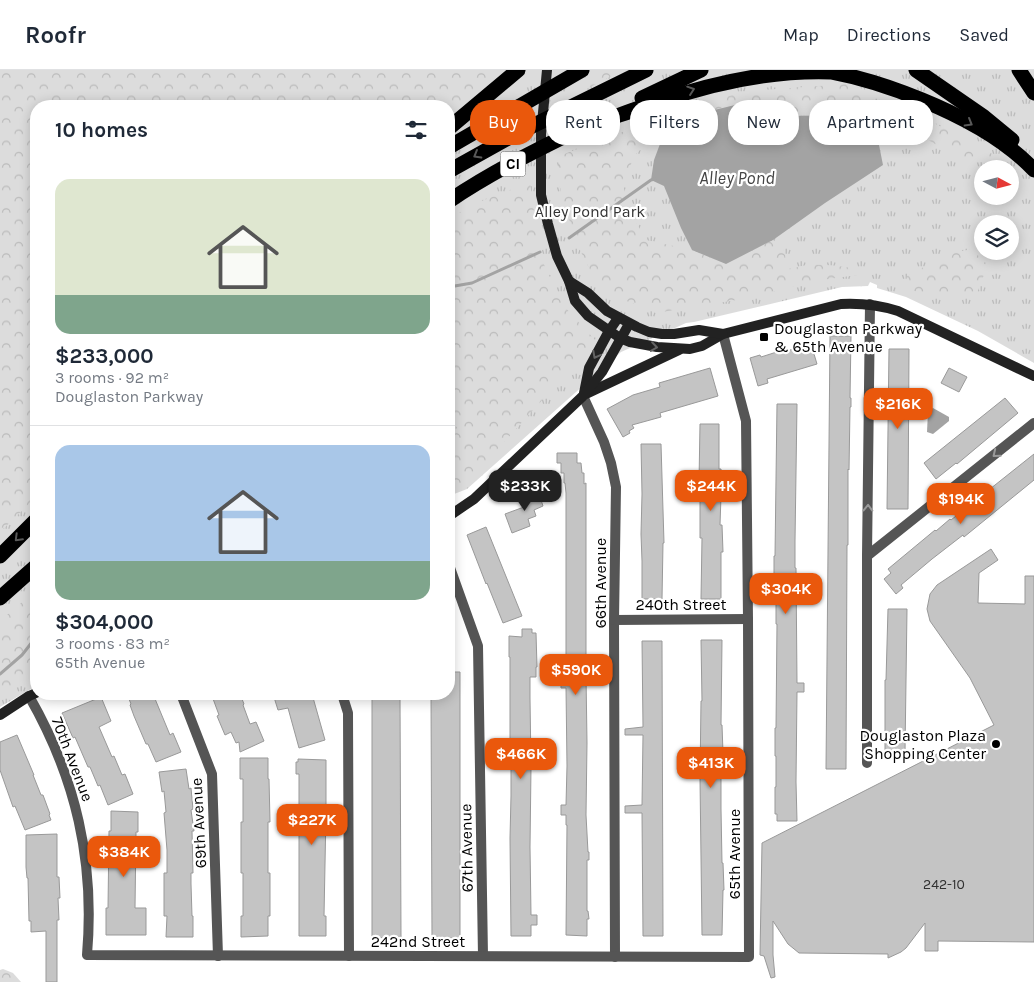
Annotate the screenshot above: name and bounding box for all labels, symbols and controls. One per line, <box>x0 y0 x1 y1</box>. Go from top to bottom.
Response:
text: Roofr <box>25 21 86 49</box>
text: Map <box>783 24 819 46</box>
text: Directions <box>847 24 931 46</box>
text: Saved <box>959 24 1009 46</box>
one-way arrow <box>686 86 694 96</box>
chip: Buy <box>470 100 536 145</box>
chip: Rent <box>546 100 620 145</box>
chip: Filters <box>630 100 718 145</box>
chip: New <box>728 100 799 145</box>
chip: Apartment <box>809 100 933 145</box>
icon: filters <box>402 116 430 144</box>
one-way arrow <box>964 116 973 126</box>
text: 10 homes <box>55 118 148 142</box>
one-way arrow <box>474 149 483 159</box>
road number: CI <box>500 152 526 176</box>
north arrow <box>974 160 1019 205</box>
map controls <box>974 160 1019 260</box>
water label: Alley Pond <box>699 167 775 189</box>
park label: Alley Pond Park <box>535 202 645 221</box>
icon: home <box>198 212 288 302</box>
button: layers <box>974 215 1019 260</box>
place label: Douglaston Parkway & 65th Avenue <box>774 319 923 356</box>
marker: Douglaston Parkway & 65th Avenue <box>758 331 770 343</box>
one-way arrow <box>650 341 659 351</box>
text: $233,000 <box>55 344 153 368</box>
one-way arrow <box>592 350 602 359</box>
text: 3 rooms · 92 m² <box>55 368 169 387</box>
text: Douglaston Parkway <box>55 387 203 406</box>
pin: $216K <box>863 388 933 430</box>
text: $216K <box>875 394 921 413</box>
one-way arrow <box>993 448 1002 456</box>
pin: $233K <box>490 470 560 512</box>
pin: $244K <box>676 470 746 512</box>
text: $233K <box>499 476 551 495</box>
text: $244K <box>686 476 736 495</box>
icon: home <box>198 477 288 567</box>
pin: $194K <box>926 482 996 525</box>
text: $194K <box>938 489 984 508</box>
one-way arrow <box>863 503 873 511</box>
one-way arrow <box>15 532 24 541</box>
street label: 66th Avenue <box>591 538 610 628</box>
pin: $304K <box>751 572 821 615</box>
text: $304K <box>760 579 812 598</box>
street label: 240th Street <box>635 595 727 614</box>
text: $304,000 <box>55 610 153 634</box>
text: 3 rooms · 83 m² <box>55 634 170 653</box>
text: 65th Avenue <box>55 653 145 672</box>
pin: $590K <box>541 654 611 696</box>
text: $590K <box>551 660 601 679</box>
street label: 70th Avenue <box>48 714 97 804</box>
place label: Douglaston Plaza Shopping Center <box>860 726 986 763</box>
pin: $466K <box>486 738 556 780</box>
marker: Douglaston Plaza Shopping Center <box>990 738 1002 750</box>
text: $466K <box>496 744 546 763</box>
pin: $413K <box>676 746 746 789</box>
text: $413K <box>688 753 734 772</box>
street label: 69th Avenue <box>187 777 210 869</box>
street label: 67th Avenue <box>456 803 477 893</box>
pin: $227K <box>277 804 347 846</box>
street label: 65th Avenue <box>725 809 744 899</box>
text: $227K <box>288 810 336 829</box>
pin: $384K <box>89 836 159 878</box>
text: $384K <box>98 842 150 861</box>
house number: 242-10 <box>923 876 965 893</box>
street label: 242nd Street <box>371 932 465 951</box>

